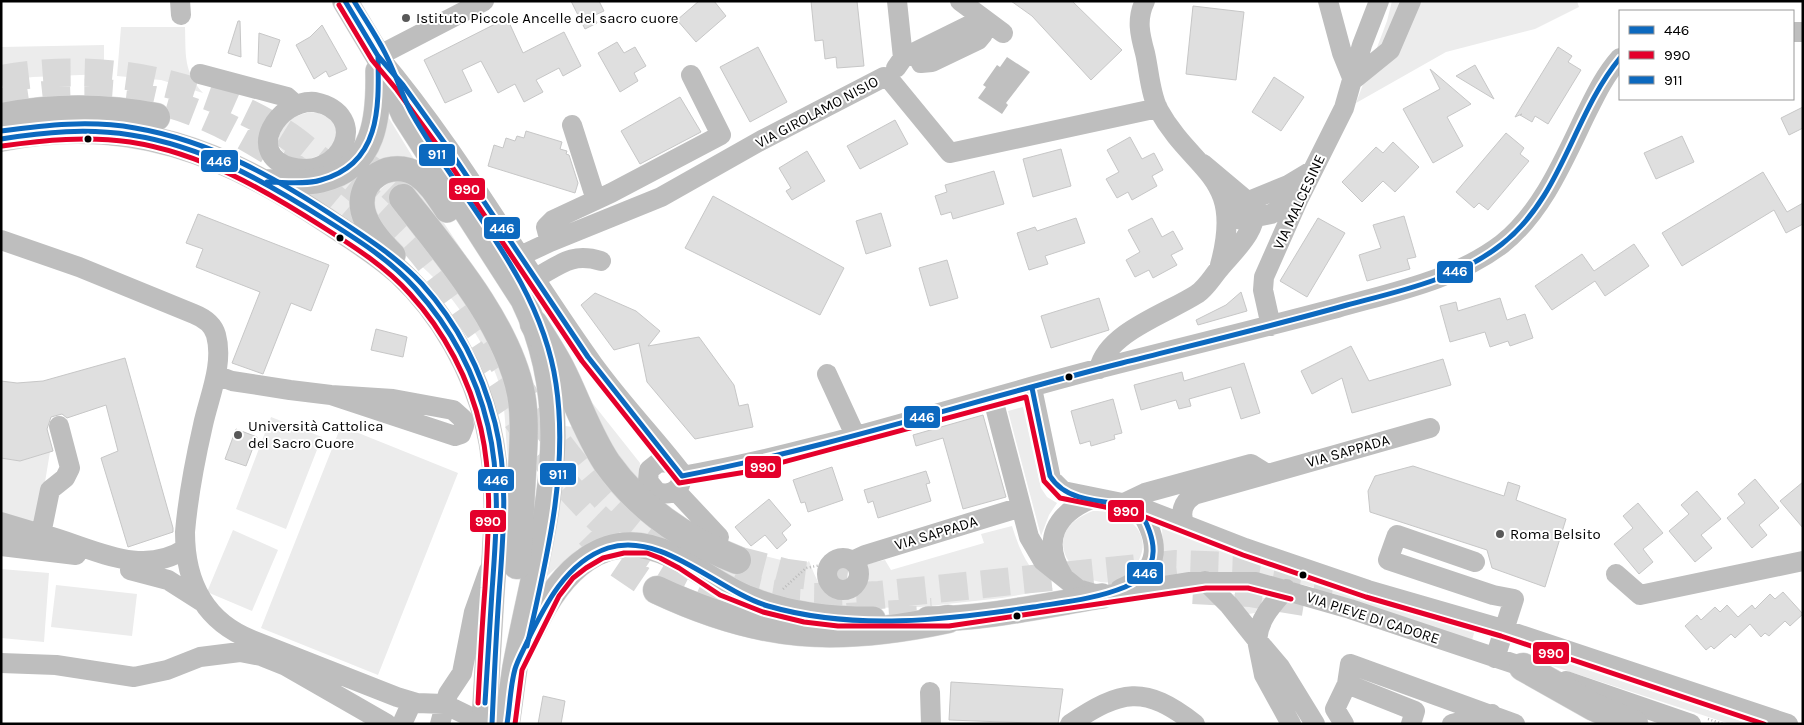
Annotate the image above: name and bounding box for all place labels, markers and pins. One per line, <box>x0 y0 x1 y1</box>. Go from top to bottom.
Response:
place label: Istituto Piccole Ancelle del sacro cuore <box>416 9 679 27</box>
marker: Istituto Piccole Ancelle del sacro cuore <box>400 12 412 24</box>
unlabelled marker <box>83 134 93 144</box>
unlabelled marker <box>335 233 345 243</box>
unlabelled marker <box>1064 372 1074 382</box>
place label: Università Cattolica del Sacro Cuore <box>248 417 383 452</box>
marker: Università Cattolica del Sacro Cuore <box>232 429 244 441</box>
place label: Roma Belsito <box>1510 525 1601 543</box>
marker: Roma Belsito <box>1494 528 1506 540</box>
unlabelled marker <box>1298 570 1308 580</box>
unlabelled marker <box>1012 611 1022 621</box>

